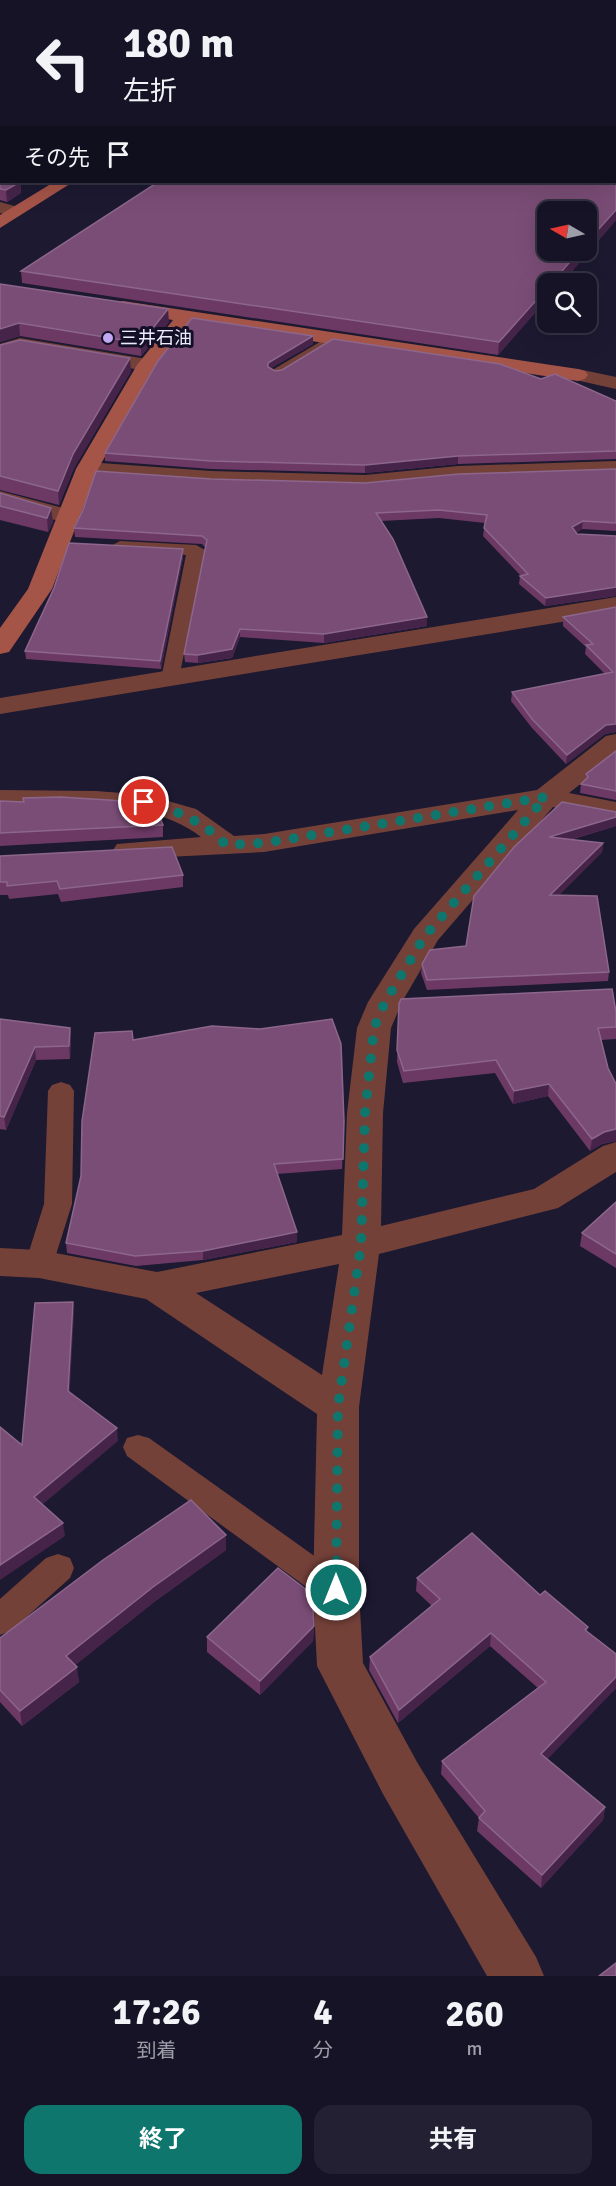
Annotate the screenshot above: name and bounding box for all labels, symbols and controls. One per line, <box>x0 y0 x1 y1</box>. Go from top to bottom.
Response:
text: 180 m <box>123 18 234 69</box>
icon: left <box>24 24 102 102</box>
text: 左折 <box>123 75 177 108</box>
icon: arrive <box>102 138 135 171</box>
text: その先 <box>24 144 90 171</box>
north arrow <box>537 201 597 261</box>
map controls <box>537 201 597 333</box>
button: search <box>537 273 597 333</box>
place label: 三井石油 <box>120 327 192 349</box>
marker: 三井石油 <box>101 331 115 345</box>
pin <box>118 776 169 827</box>
icon: arrive <box>127 785 160 818</box>
position arrow <box>304 1558 368 1622</box>
text: 17:26 <box>112 1990 201 2035</box>
text: 4 <box>313 1990 333 2035</box>
text: 260 <box>445 1992 504 2037</box>
text: m <box>467 2036 482 2061</box>
text: 到着 <box>137 2038 177 2063</box>
text: 分 <box>313 2038 333 2063</box>
button: 終了 <box>24 2105 302 2174</box>
button: 共有 <box>314 2105 592 2174</box>

